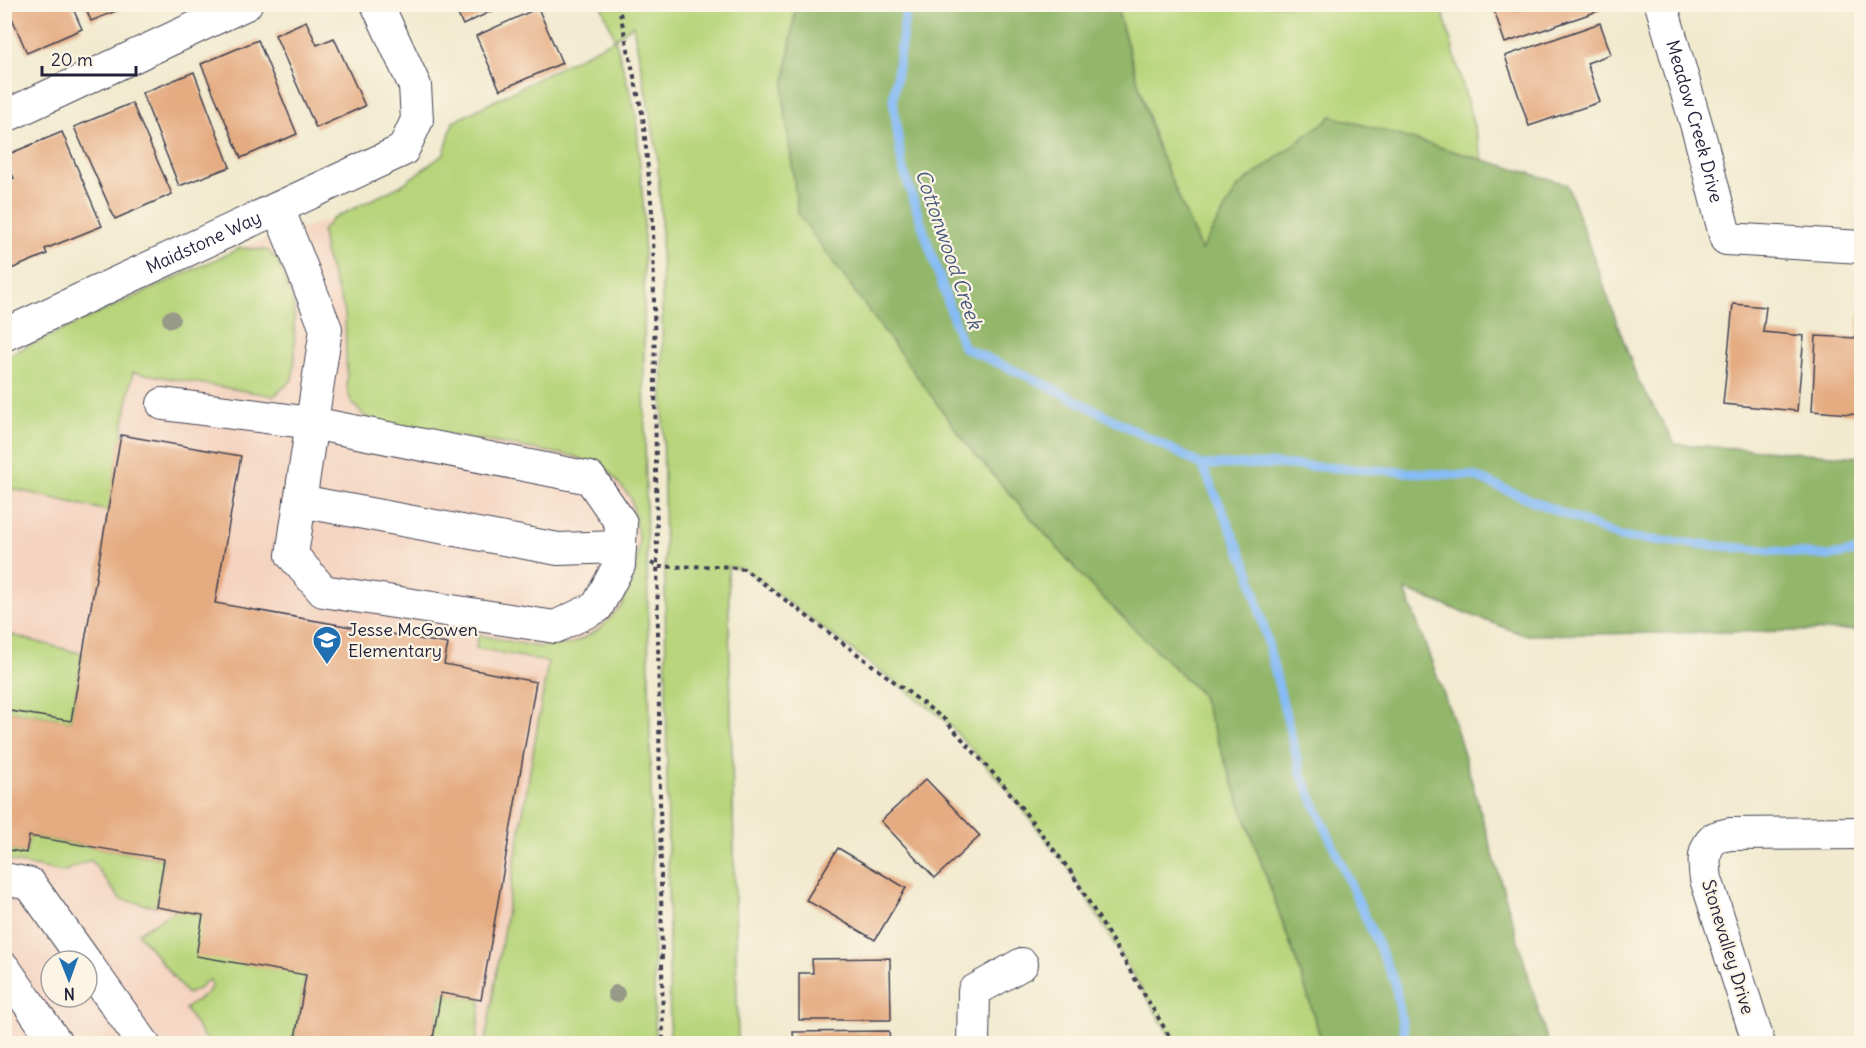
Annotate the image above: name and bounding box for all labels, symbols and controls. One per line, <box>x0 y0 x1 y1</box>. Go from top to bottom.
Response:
street label: Meadow Creek Drive <box>1661 37 1728 205</box>
scale bar <box>42 39 136 77</box>
text: 20 m <box>51 48 93 71</box>
water label: Cottonwood Creek <box>910 166 989 334</box>
street label: Maidstone Way <box>142 205 265 279</box>
place label: Jesse McGowen Elementary <box>348 618 478 662</box>
school or university icon: Jesse McGowen Elementary <box>311 624 343 666</box>
street label: Stonevalley Drive <box>1697 877 1760 1017</box>
north arrow <box>39 949 99 1009</box>
text: N <box>64 984 75 1004</box>

